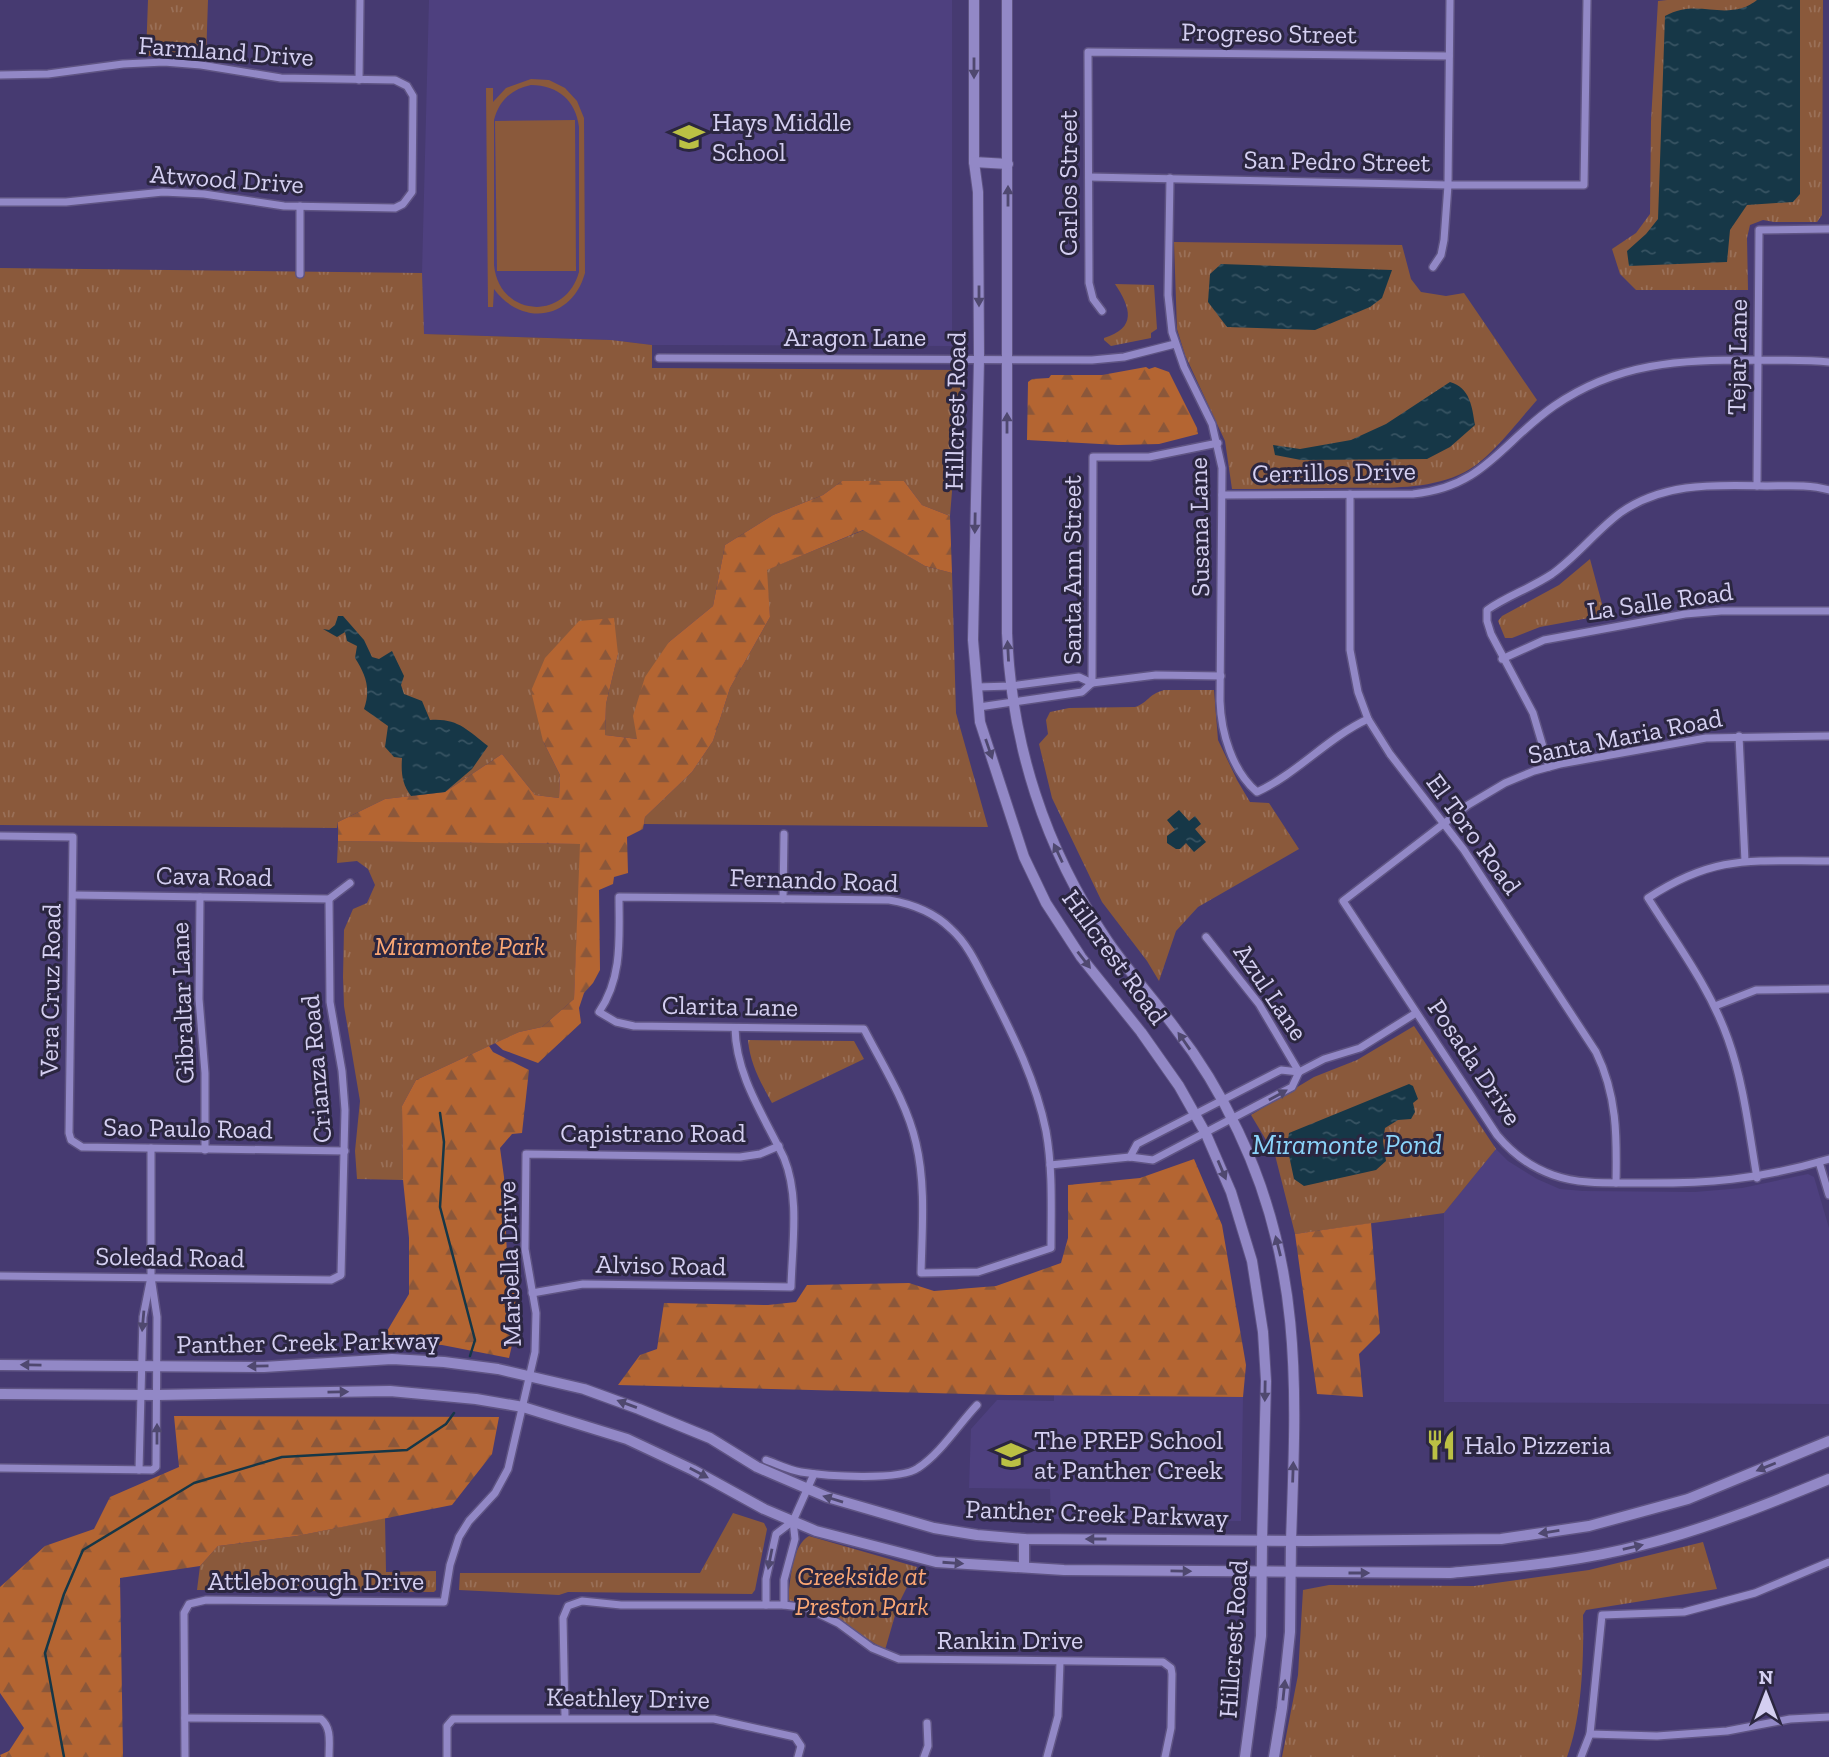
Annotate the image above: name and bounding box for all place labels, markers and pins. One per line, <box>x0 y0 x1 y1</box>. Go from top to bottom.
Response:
place label: Hays Middle School <box>712 106 852 168</box>
school or university icon: Hays Middle School <box>672 120 706 154</box>
place label: The PREP School at Panther Creek <box>1034 1424 1223 1486</box>
restaurant icon: Halo Pizzeria <box>1424 1428 1458 1462</box>
place label: Halo Pizzeria <box>1464 1429 1612 1461</box>
school or university icon: The PREP School at Panther Creek <box>994 1438 1028 1472</box>

